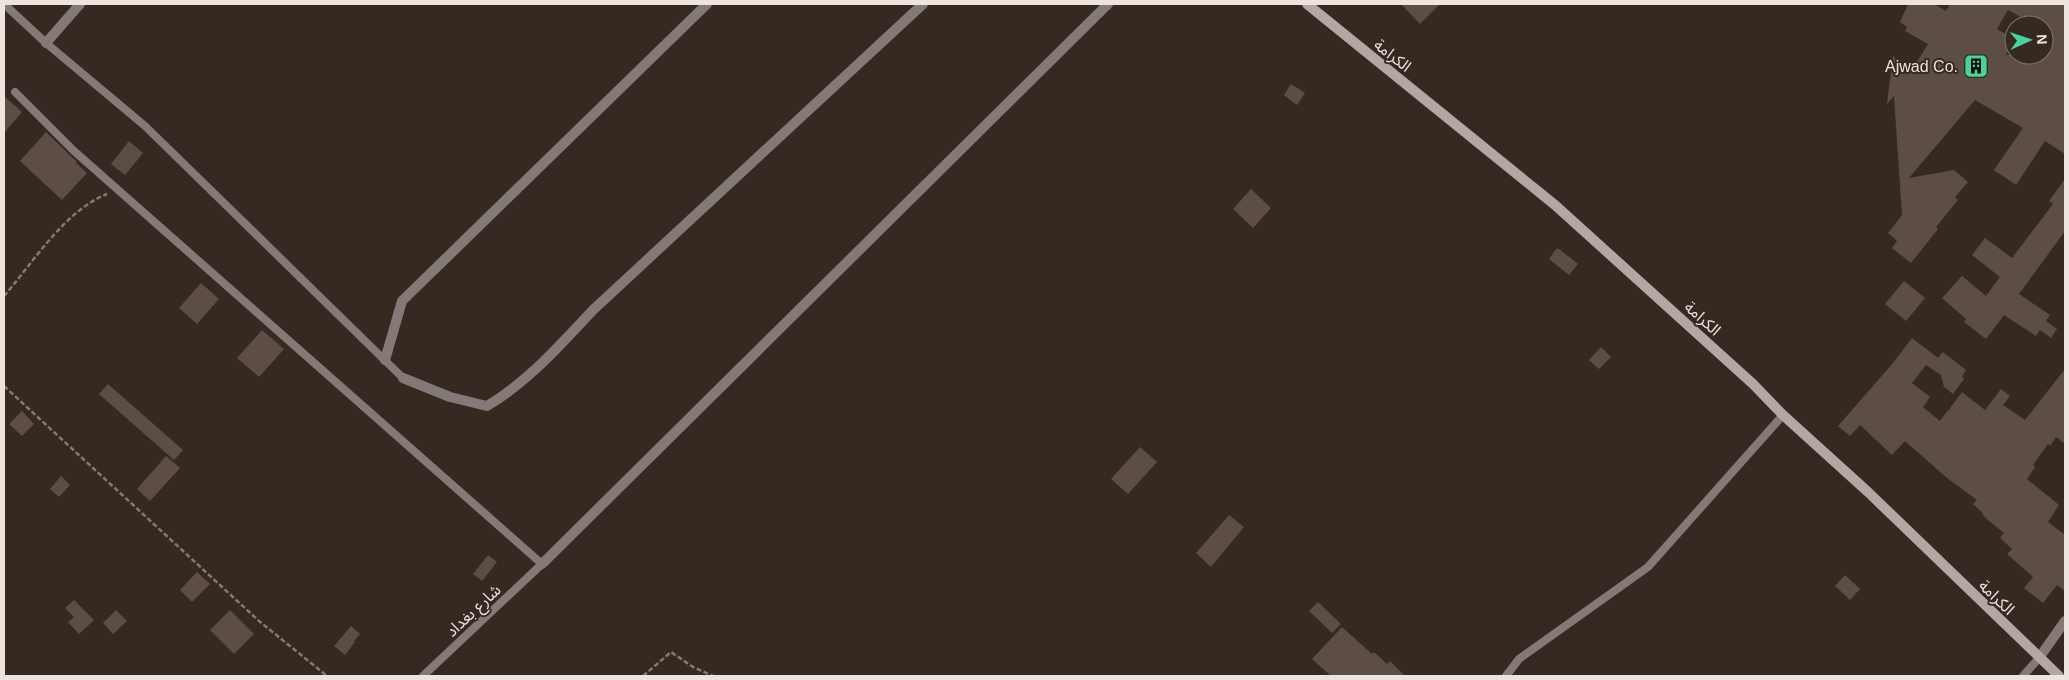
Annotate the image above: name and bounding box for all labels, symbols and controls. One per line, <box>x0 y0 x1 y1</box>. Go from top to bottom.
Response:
north arrow <box>2004 15 2054 65</box>
text: N <box>2034 34 2050 45</box>
street label: الكرامة <box>1370 36 1414 76</box>
building icon: Ajwad Co. <box>1963 53 1989 79</box>
place label: Ajwad Co. <box>1885 58 1958 75</box>
street label: الكرامة <box>1681 298 1724 339</box>
street label: الكرامة <box>1975 577 2018 619</box>
street label: شارع بغداد <box>443 581 507 643</box>

